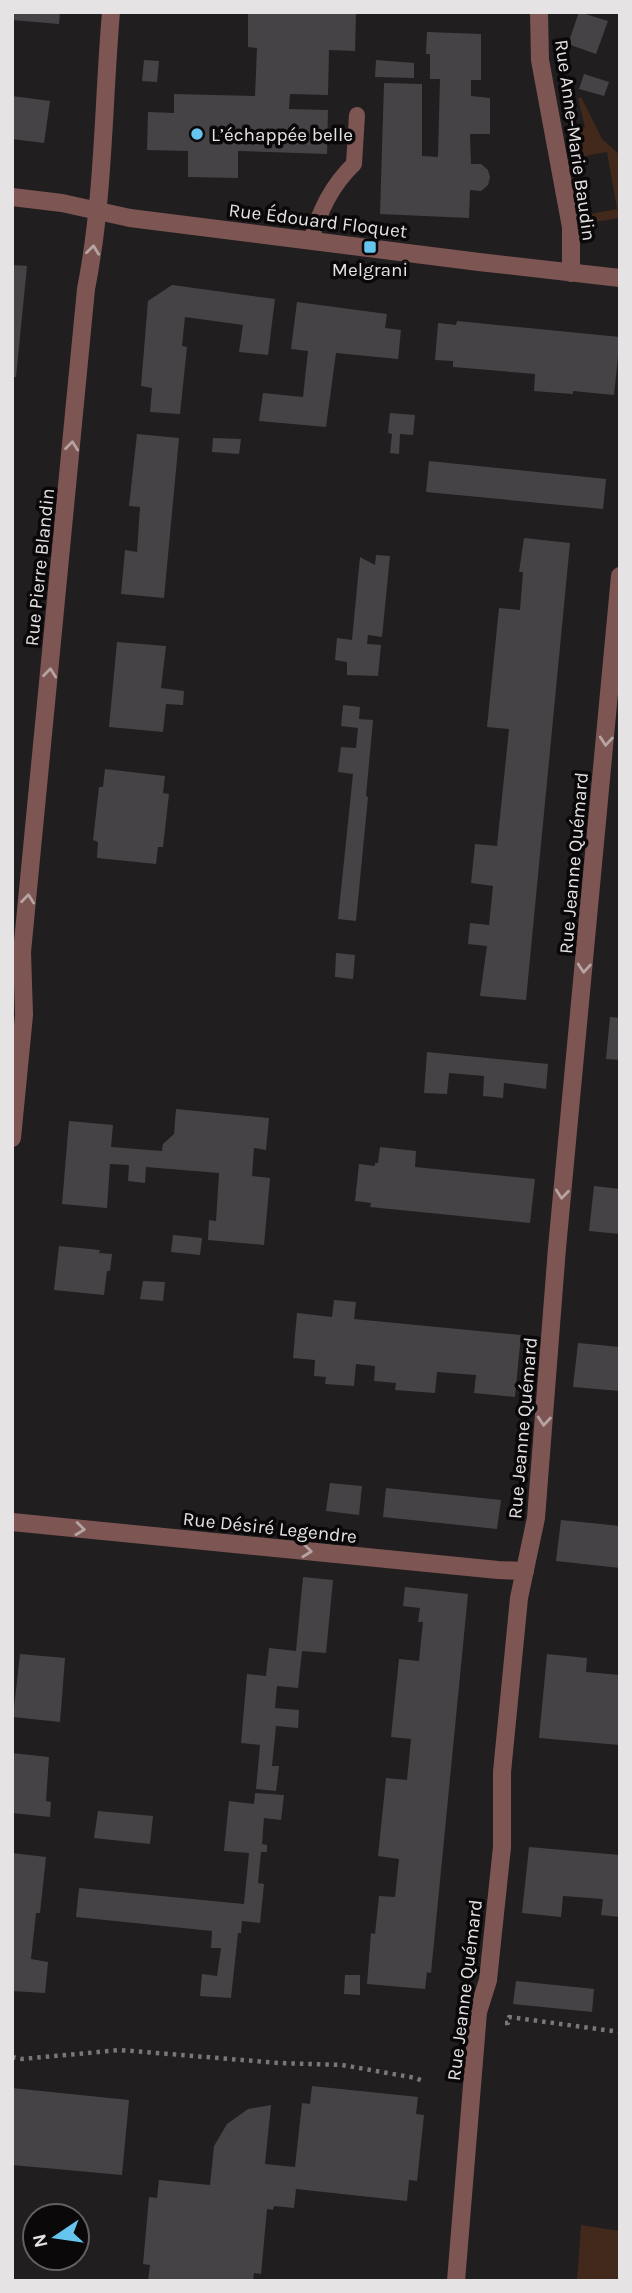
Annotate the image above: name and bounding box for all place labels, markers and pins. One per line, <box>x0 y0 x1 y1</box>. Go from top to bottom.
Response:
place label: L’échappée belle <box>211 124 353 146</box>
marker: L’échappée belle <box>189 126 205 142</box>
marker: Melgrani <box>362 239 378 255</box>
place label: Melgrani <box>332 259 408 281</box>

